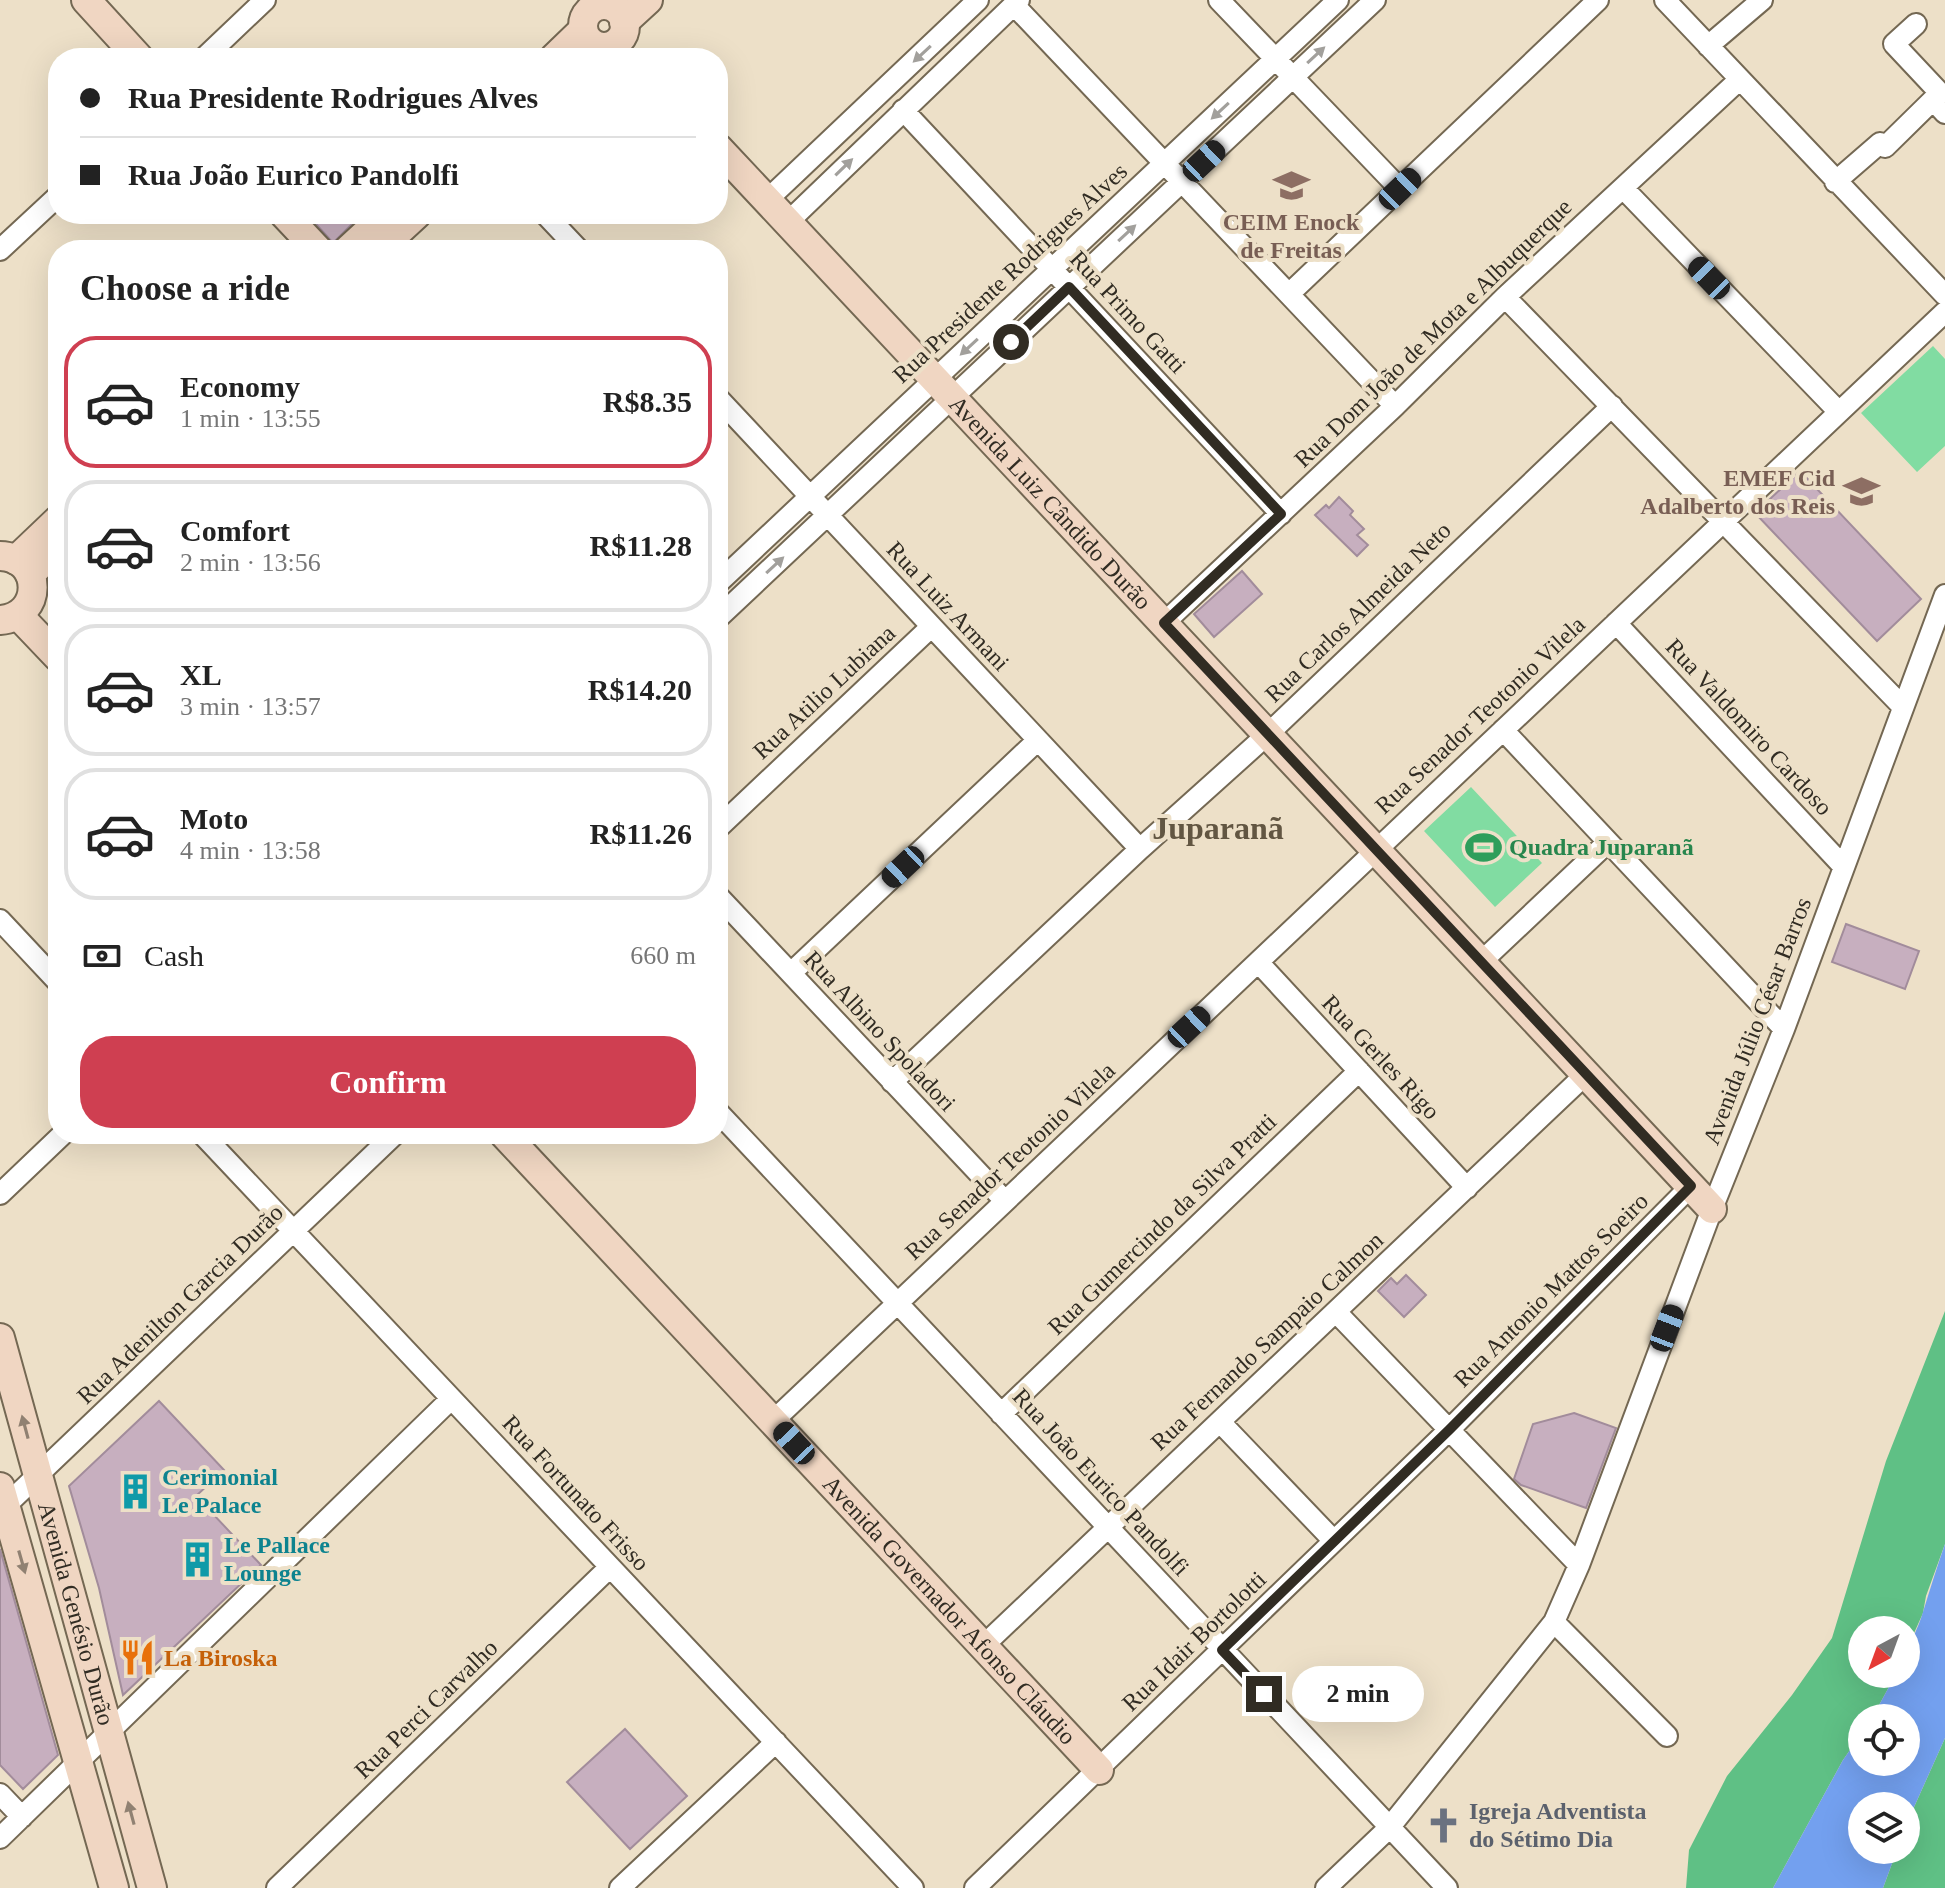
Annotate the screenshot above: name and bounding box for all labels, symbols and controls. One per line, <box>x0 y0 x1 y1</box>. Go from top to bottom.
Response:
one-way arrow <box>913 44 932 62</box>
one-way arrow <box>1307 46 1326 64</box>
text: Rua Presidente Rodrigues Alves <box>128 81 538 114</box>
one-way arrow <box>1210 102 1229 120</box>
car <box>1178 136 1230 186</box>
text: Rua João Eurico Pandolfi <box>128 158 459 191</box>
one-way arrow <box>834 158 853 177</box>
street label: Rua Presidente Rodrigues Alves <box>888 158 1132 388</box>
car <box>1374 164 1426 214</box>
school or university icon: CEIM Enock de Freitas <box>1272 166 1310 204</box>
street label: Rua Dom João de Mota e Albuquerque <box>1289 194 1577 472</box>
place label: CEIM Enock de Freitas <box>1223 209 1360 263</box>
one-way arrow <box>1117 224 1136 242</box>
street label: Rua Primo Gatti <box>1065 246 1191 379</box>
car <box>1684 252 1734 304</box>
text: Choose a ride <box>80 268 290 308</box>
route start <box>993 324 1029 360</box>
one-way arrow <box>960 337 979 355</box>
icon: car <box>84 366 156 438</box>
text: Economy <box>180 370 300 403</box>
text: R$8.35 <box>603 385 692 418</box>
street label: Avenida Luiz Cândido Durão <box>944 391 1156 615</box>
text: 1 min · 13:55 <box>180 404 321 433</box>
place label: EMEF Cid Adalberto dos Reis <box>1640 465 1836 519</box>
school or university icon: EMEF Cid Adalberto dos Reis <box>1842 473 1880 511</box>
icon: car <box>84 510 156 582</box>
text: Comfort <box>180 514 290 547</box>
street label: Rua Carlos Almeida Neto <box>1260 517 1456 707</box>
text: R$11.28 <box>589 529 692 562</box>
street label: Rua Luiz Armani <box>882 536 1015 676</box>
text: 2 min · 13:56 <box>180 548 321 577</box>
one-way arrow <box>765 556 784 574</box>
street label: Rua Senador Teotonio Vilela <box>1370 611 1590 819</box>
street label: Rua Atilio Lubiana <box>748 620 900 764</box>
street label: Rua Valdomiro Cardoso <box>1661 633 1837 821</box>
icon: car <box>84 654 156 726</box>
text: XL <box>180 658 222 691</box>
text: R$14.20 <box>588 673 692 706</box>
text: 3 min · 13:57 <box>180 692 321 721</box>
icon: car <box>84 798 156 870</box>
text: Moto <box>180 802 248 835</box>
district label: Juparanã <box>1152 810 1284 846</box>
text: R$11.26 <box>589 817 692 850</box>
sports icon: Quadra Juparanã <box>1464 828 1502 866</box>
place label: Quadra Juparanã <box>1509 834 1694 860</box>
text: 4 min · 13:58 <box>180 836 321 865</box>
car <box>877 842 929 892</box>
street label: Avenida Júlio César Barros <box>1698 894 1816 1148</box>
icon: cash <box>80 934 124 978</box>
text: Cash <box>144 939 204 972</box>
text: 660 m <box>630 941 696 970</box>
street label: Rua Albino Spoladori <box>799 946 961 1117</box>
street label: Rua Gerles Rigo <box>1317 990 1445 1124</box>
car <box>1163 1002 1215 1052</box>
button: Confirm <box>80 1036 696 1128</box>
street label: Rua Senador Teotonio Vilela <box>900 1057 1120 1265</box>
street label: Rua Gumercindo da Silva Pratti <box>1043 1108 1282 1340</box>
street label: Rua Antonio Mattos Soeiro <box>1449 1188 1653 1392</box>
street label: Rua Adenilton Garcia Durão <box>72 1199 288 1409</box>
street label: Rua Fernando Sampaio Calmon <box>1146 1227 1388 1455</box>
car <box>1647 1301 1687 1355</box>
street label: Rua João Eurico Pandolfi <box>1008 1383 1195 1581</box>
street label: Rua Fortunato Frisso <box>497 1410 655 1576</box>
one-way arrow <box>18 1415 30 1440</box>
car <box>769 1417 819 1469</box>
place label: Cerimonial Le Palace <box>162 1464 278 1518</box>
street label: Avenida Governador Afonso Cláudio <box>818 1471 1081 1750</box>
building icon: Cerimonial Le Palace <box>117 1472 155 1510</box>
street label: Avenida Genésio Durão <box>33 1499 119 1728</box>
place label: Le Pallace Lounge <box>224 1532 330 1586</box>
building icon: Le Pallace Lounge <box>179 1540 217 1578</box>
one-way arrow <box>16 1551 29 1575</box>
street label: Rua Idair Bortolotti <box>1117 1566 1271 1716</box>
north arrow <box>1848 1616 1920 1688</box>
map controls <box>1848 1616 1920 1864</box>
street label: Rua Perci Carvalho <box>349 1634 503 1784</box>
restaurant icon: La Biroska <box>119 1639 157 1677</box>
place label: La Biroska <box>164 1645 278 1671</box>
callout: 2 min <box>1292 1666 1424 1722</box>
route end <box>1246 1676 1282 1712</box>
text: 2 min <box>1327 1679 1389 1708</box>
button: locate <box>1848 1704 1920 1776</box>
button: layers <box>1848 1792 1920 1864</box>
place label: Igreja Adventista do Sétimo Dia <box>1469 1798 1647 1852</box>
one-way arrow <box>125 1800 137 1825</box>
church icon: Igreja Adventista do Sétimo Dia <box>1424 1806 1462 1844</box>

